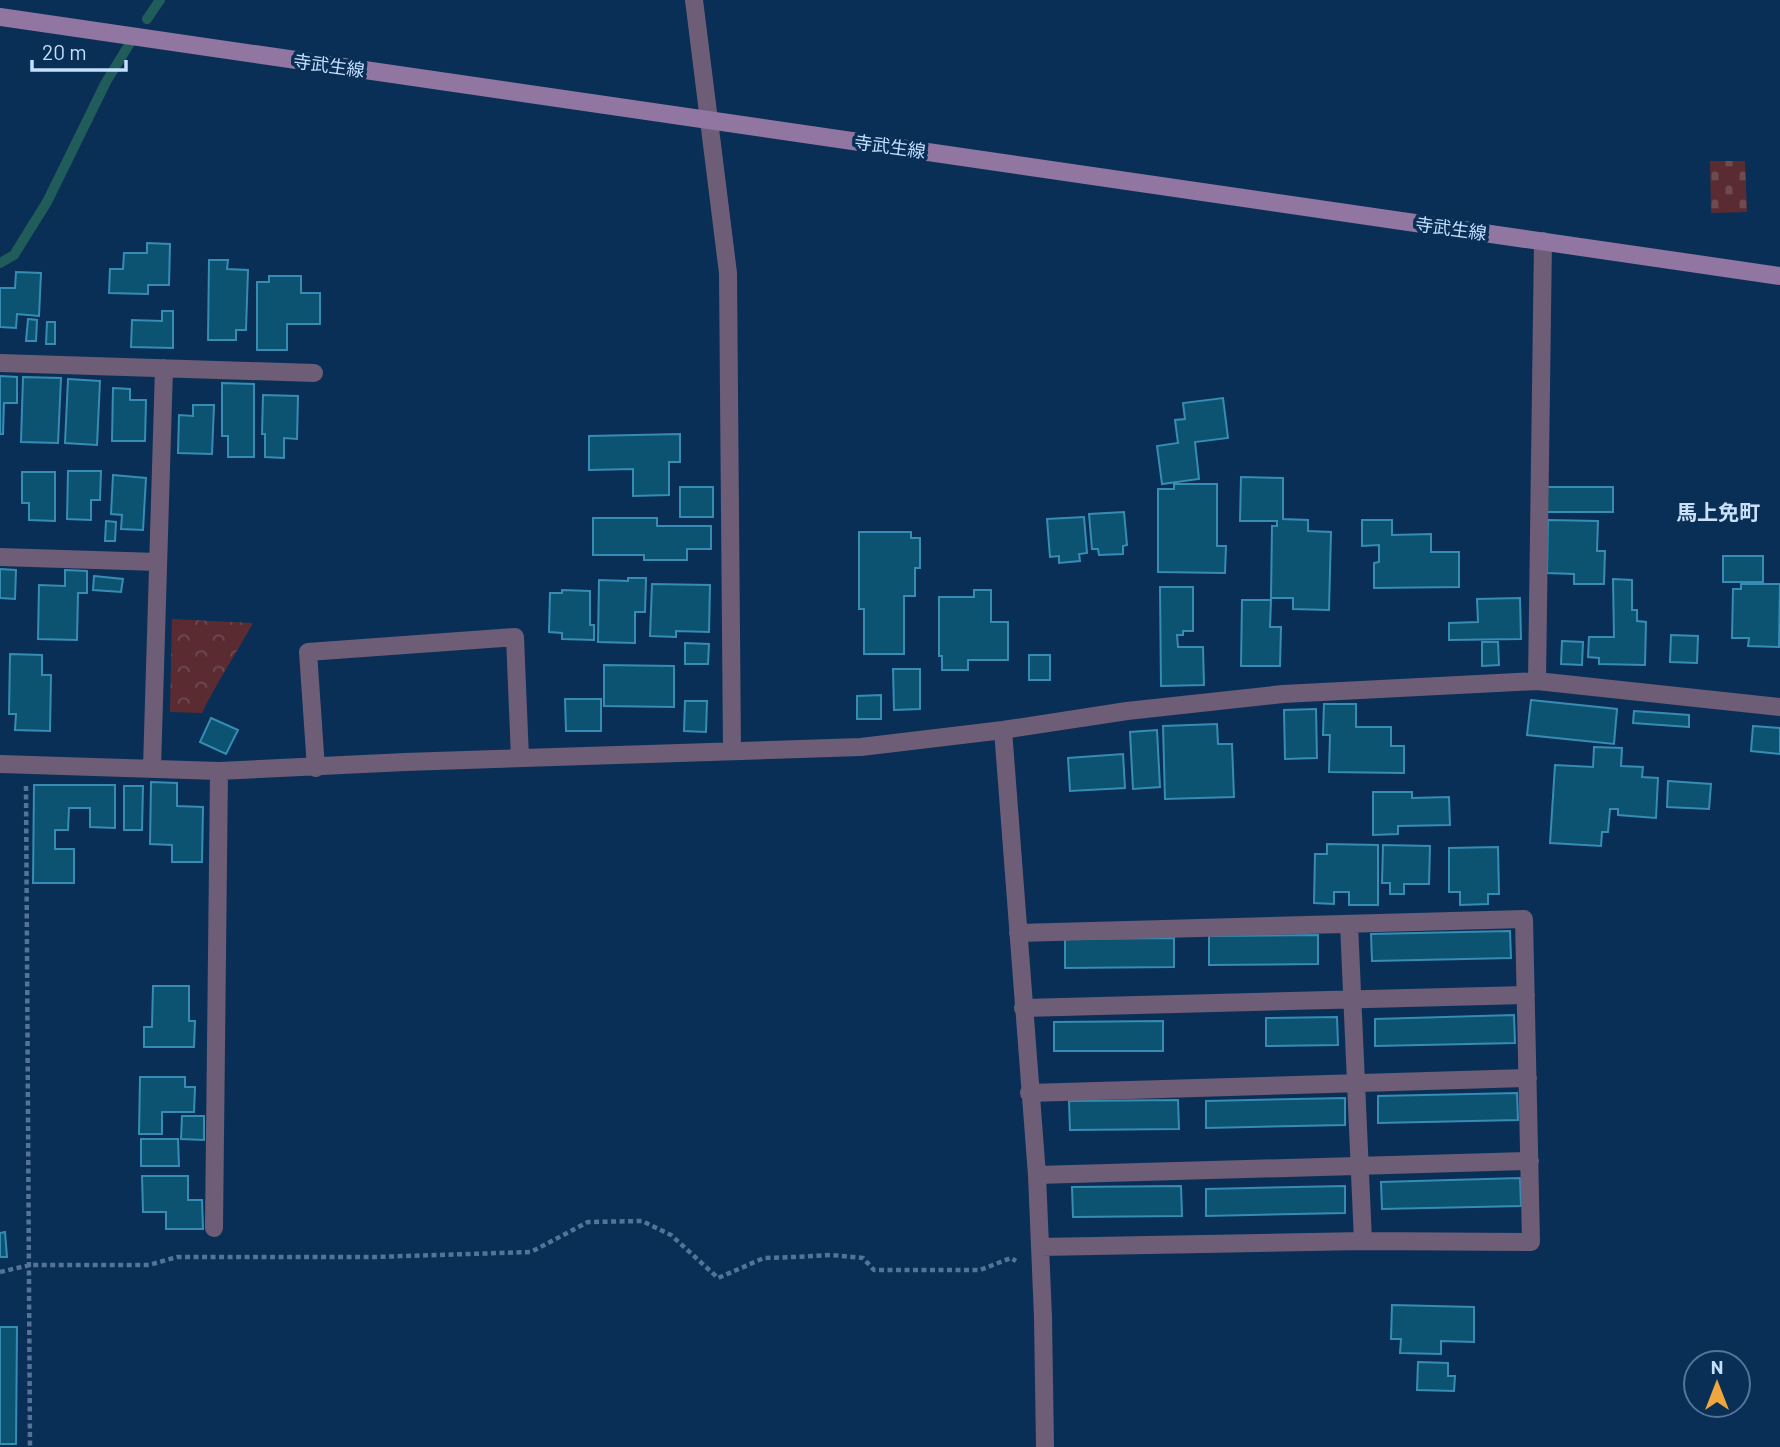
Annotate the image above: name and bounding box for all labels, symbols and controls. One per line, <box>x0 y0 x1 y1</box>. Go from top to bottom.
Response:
scale bar <box>32 28 126 72</box>
text: 20 m <box>42 39 87 64</box>
street label: 寺武生線 <box>292 49 366 81</box>
street label: 寺武生線 <box>853 130 927 162</box>
street label: 寺武生線 <box>1414 212 1488 244</box>
district label: 馬上免町 <box>1676 499 1760 524</box>
north arrow <box>1682 1349 1752 1419</box>
text: N <box>1711 1355 1723 1378</box>

